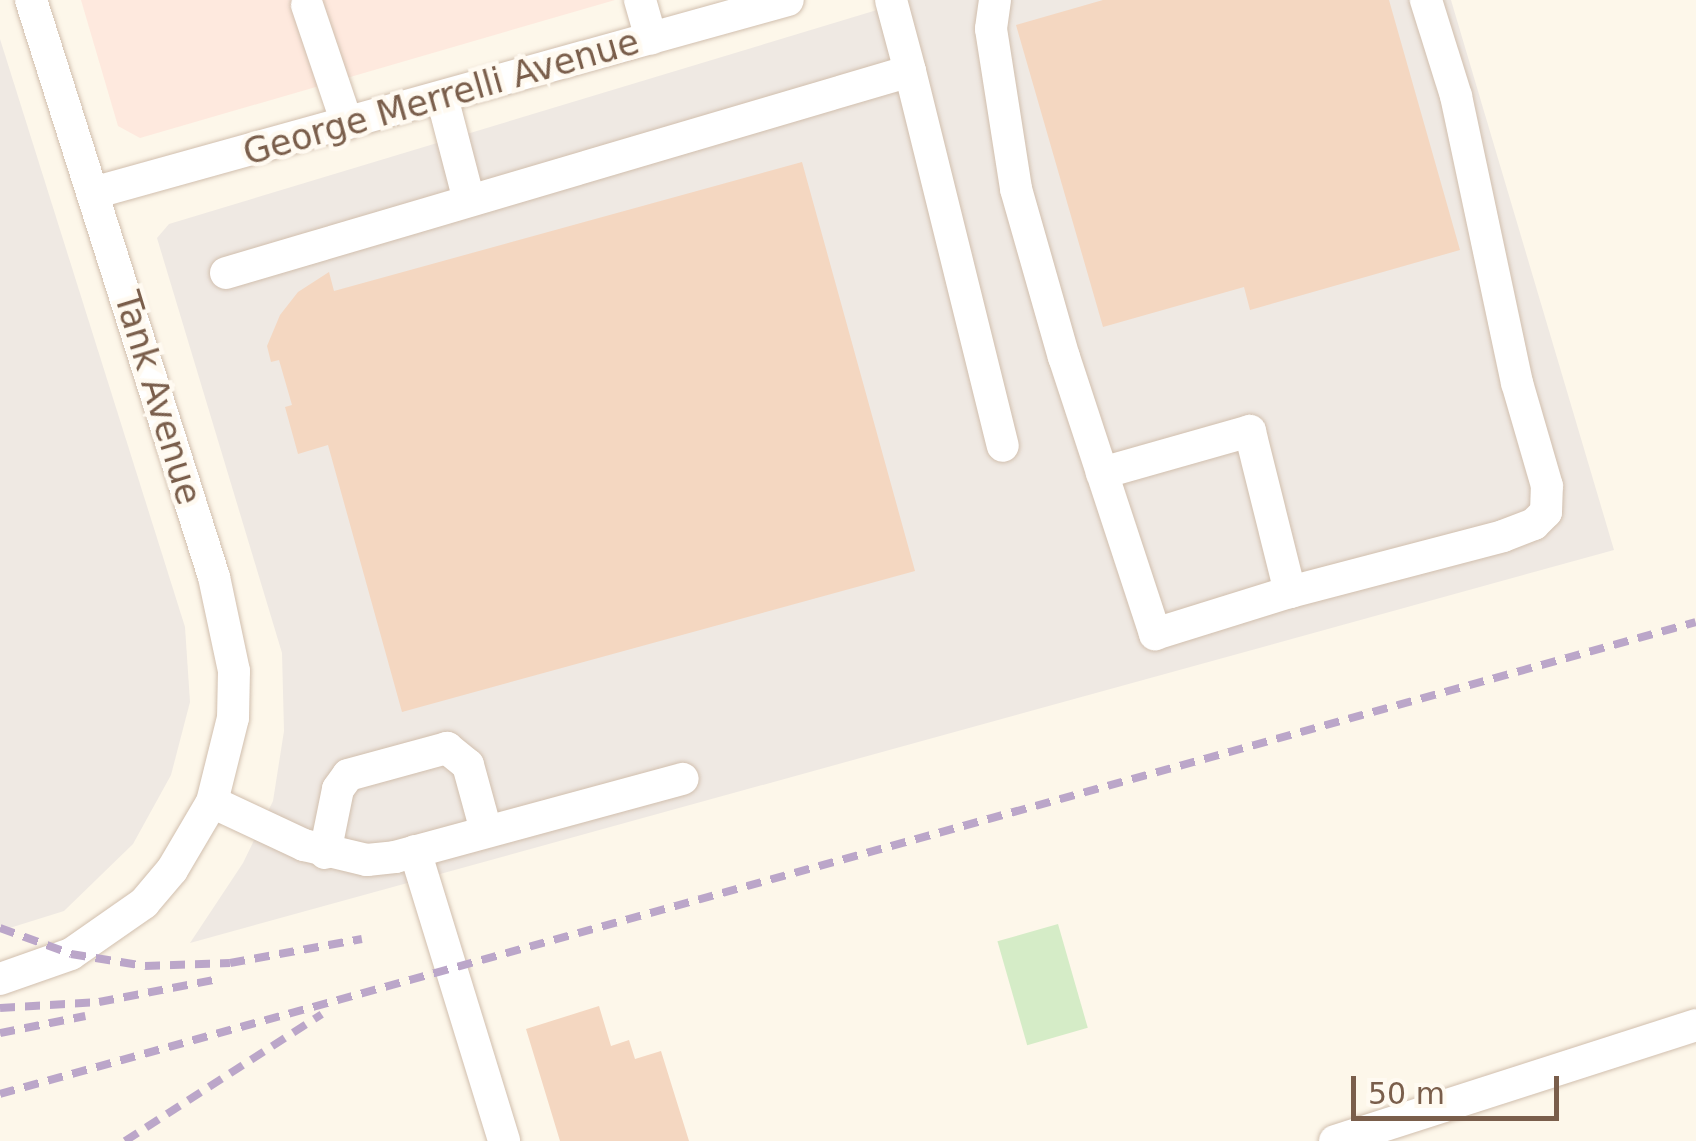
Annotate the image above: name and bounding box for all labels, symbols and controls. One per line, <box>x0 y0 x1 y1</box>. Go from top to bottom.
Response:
street label: George Merrelli Avenue <box>238 20 644 174</box>
street label: Tank Avenue <box>106 286 210 510</box>
scale bar <box>1356 1056 1564 1118</box>
text: 50 m <box>1368 1076 1445 1111</box>

